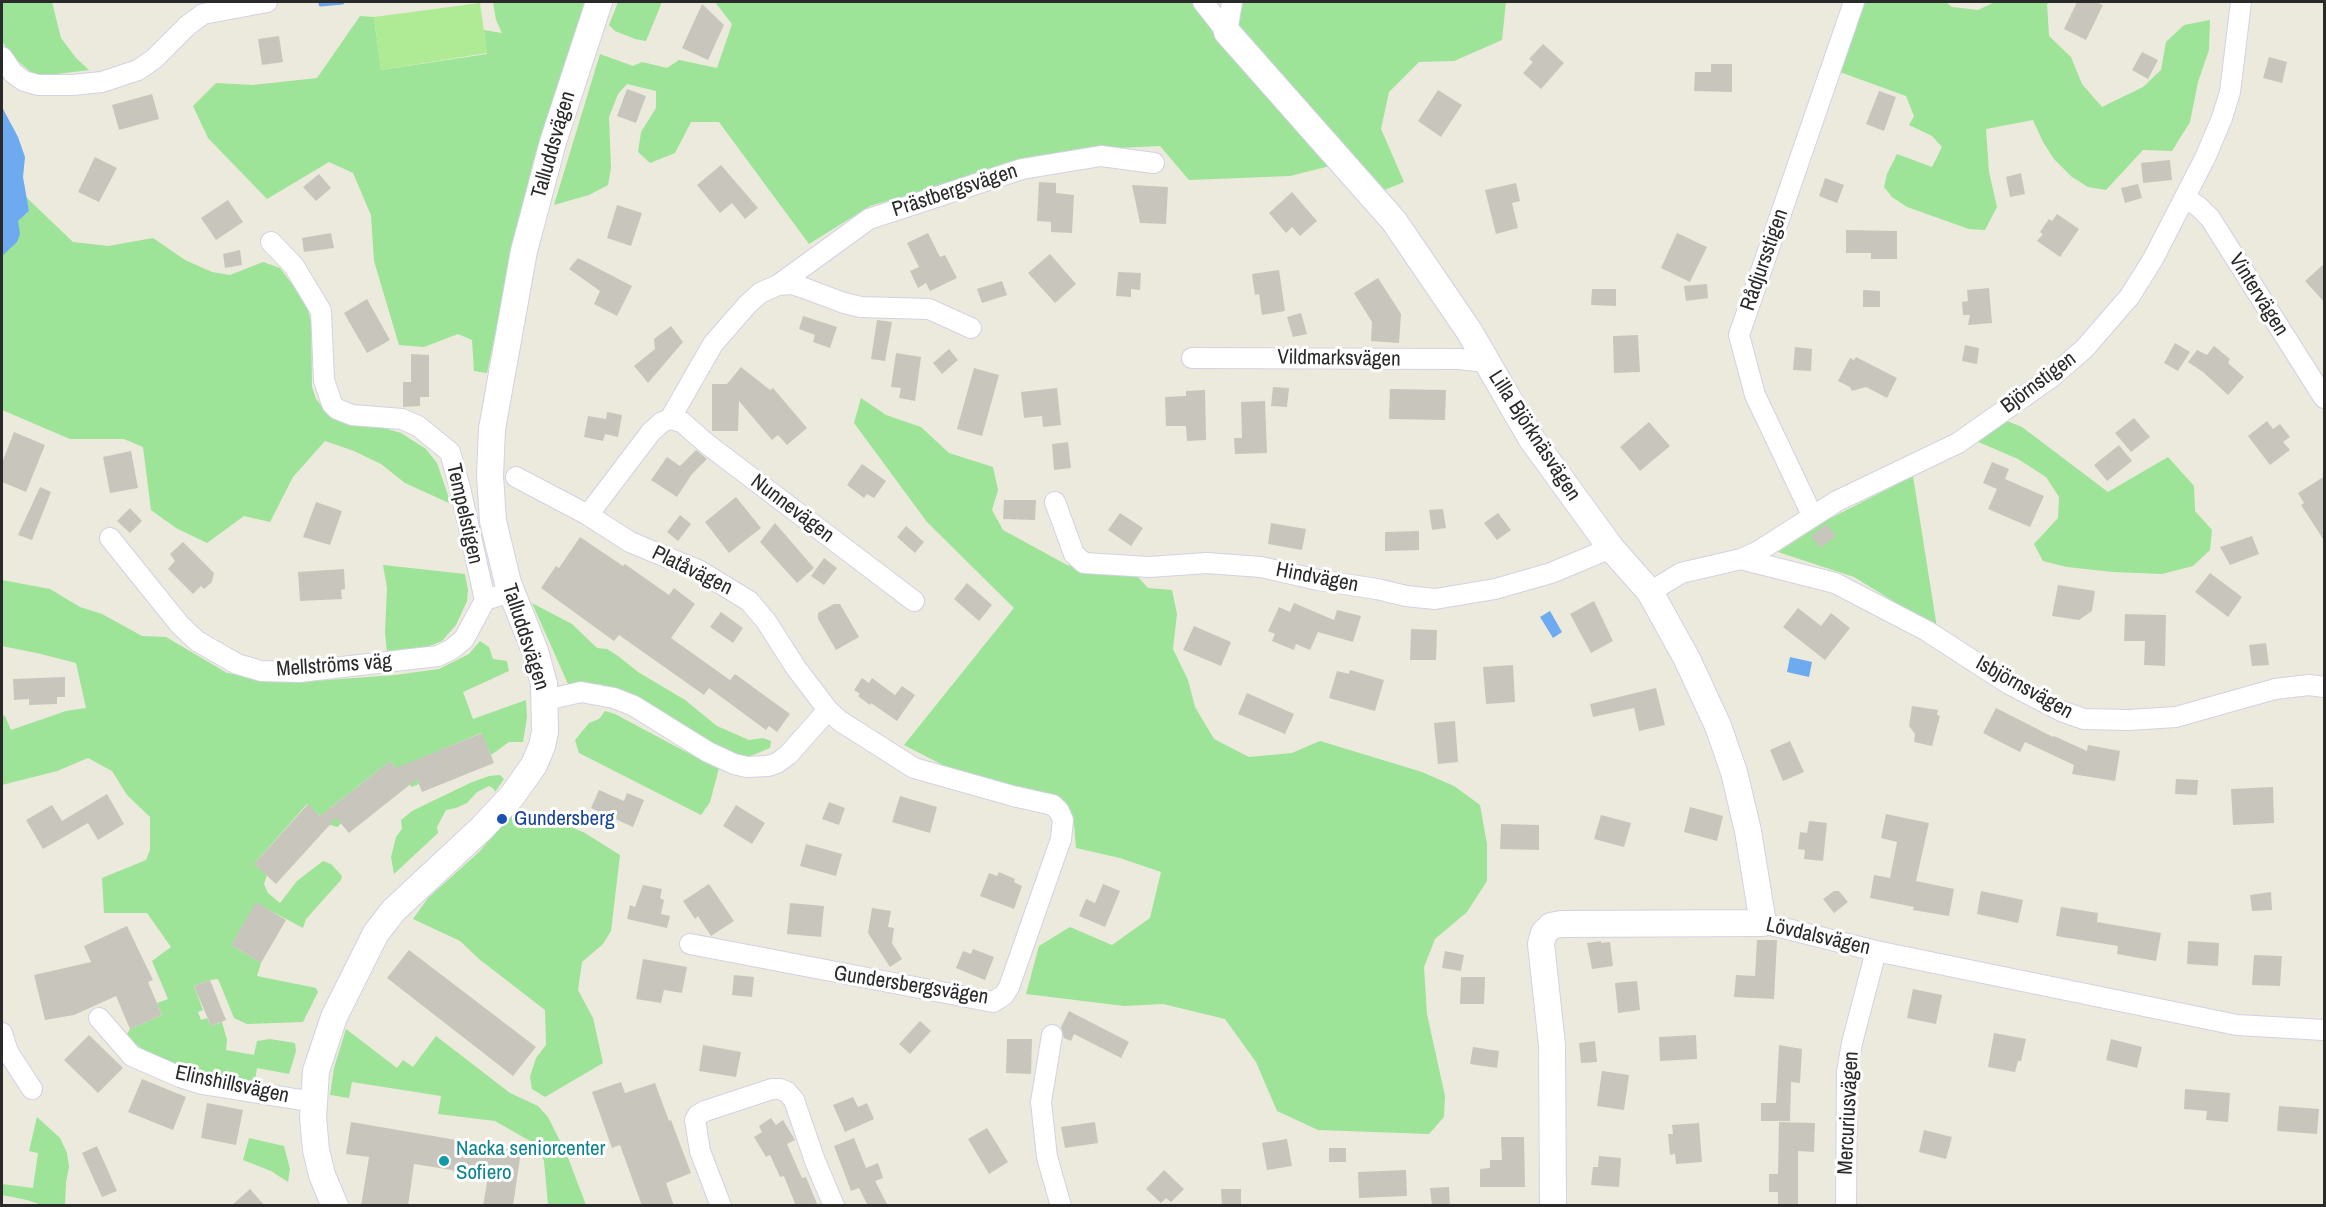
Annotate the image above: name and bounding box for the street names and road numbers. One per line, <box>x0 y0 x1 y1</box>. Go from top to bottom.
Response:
street label: Talluddsvägen <box>527 88 581 202</box>
street label: Prästbergsvägen <box>889 159 1021 223</box>
street label: Rådjursstigen <box>1736 206 1794 314</box>
street label: Vintervägen <box>2223 249 2293 341</box>
street label: Vildmarksvägen <box>1277 345 1401 373</box>
street label: Björnstigen <box>1997 347 2081 419</box>
street label: Lilla Björknäsvägen <box>1483 366 1585 506</box>
street label: Tempelstigen <box>440 461 488 567</box>
street label: Nunnevägen <box>745 470 839 548</box>
street label: Platåvägen <box>648 541 736 601</box>
street label: Hindvägen <box>1274 558 1360 598</box>
street label: Talluddsvägen <box>496 581 554 693</box>
street label: Mellströms väg <box>275 649 393 683</box>
street label: Isbjörnsvägen <box>1971 651 2077 725</box>
street label: Lövdalsvägen <box>1763 913 1873 961</box>
street label: Gundersbergsvägen <box>832 961 990 1011</box>
street label: Mercuriusvägen <box>1833 1051 1865 1175</box>
street label: Elinshillsvägen <box>173 1061 291 1109</box>

